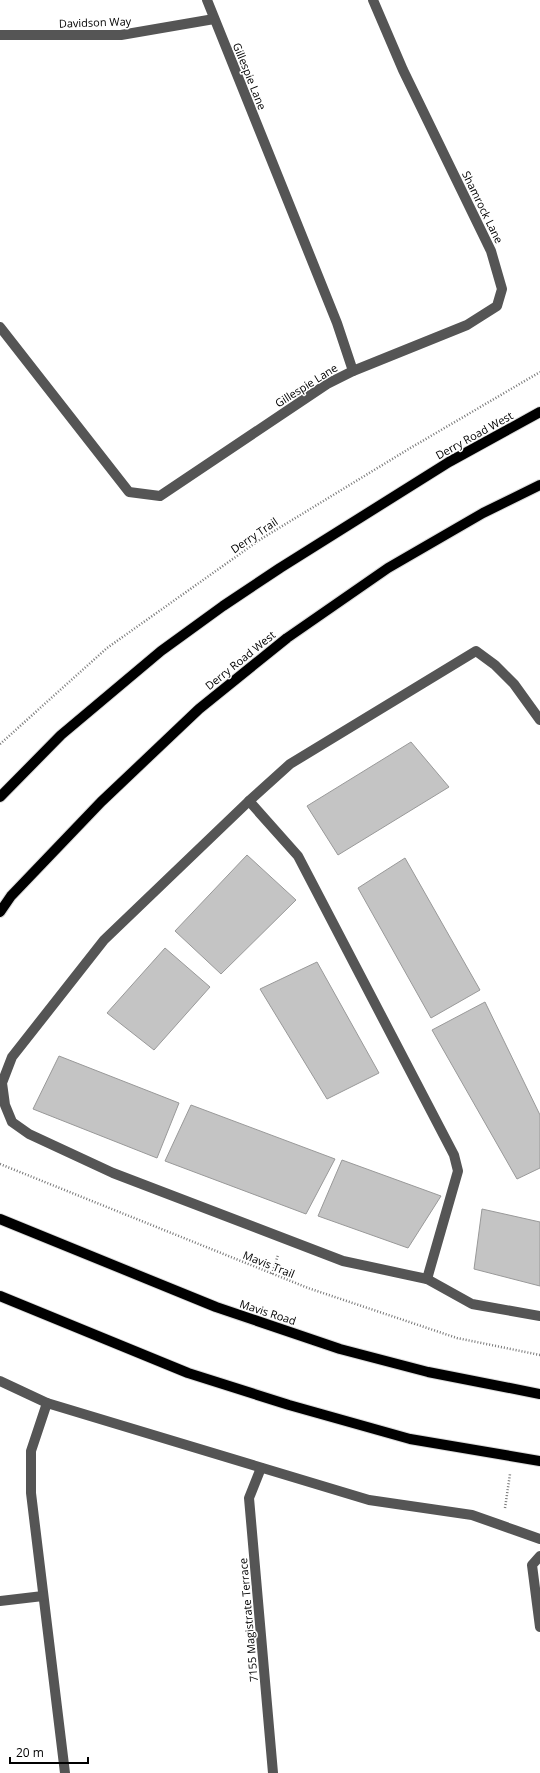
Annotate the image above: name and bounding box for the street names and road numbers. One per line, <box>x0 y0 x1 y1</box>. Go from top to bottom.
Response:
street label: Davidson Way <box>59 13 132 31</box>
street label: Gillespie Lane <box>230 40 270 112</box>
street label: Shamrock Lane <box>459 168 507 246</box>
street label: Gillespie Lane <box>272 360 340 410</box>
street label: Derry Road West <box>433 408 515 462</box>
street label: Derry Trail <box>228 514 280 556</box>
street label: Derry Road West <box>202 627 278 693</box>
street label: Mavis Trail <box>241 1247 297 1281</box>
street label: Mavis Road <box>238 1296 298 1328</box>
street label: 7155 Magistrate Terrace <box>235 1557 261 1683</box>

